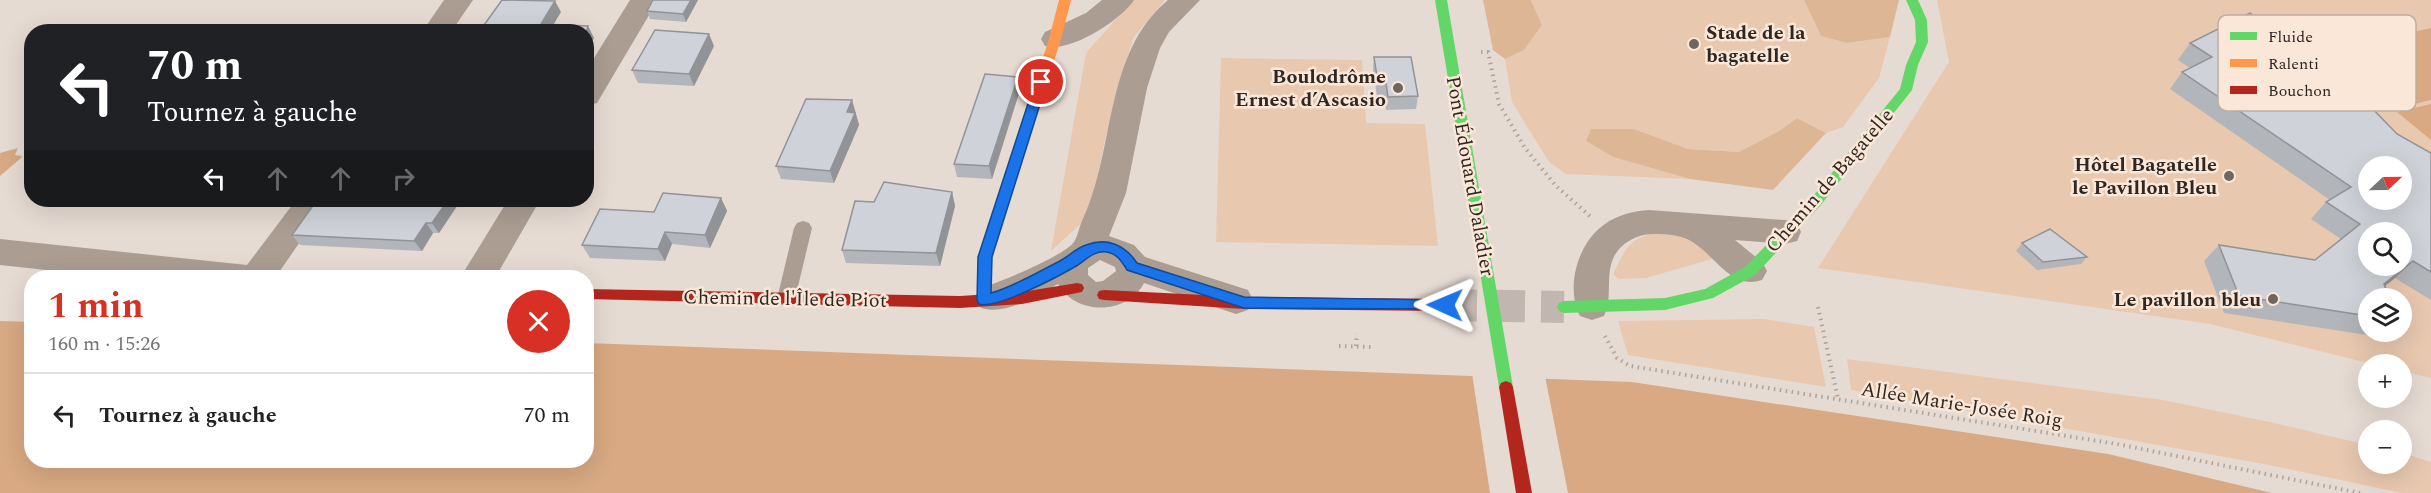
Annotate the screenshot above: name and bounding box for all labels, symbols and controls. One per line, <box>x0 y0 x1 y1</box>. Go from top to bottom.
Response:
legend <box>2218 15 2416 111</box>
place label: Stade de la bagatelle <box>1706 18 1806 71</box>
text: Fluide <box>2268 25 2313 49</box>
text: 70 m <box>147 35 242 98</box>
marker: Stade de la bagatelle <box>1687 37 1701 51</box>
icon: left <box>48 48 126 126</box>
text: Ralenti <box>2268 52 2319 76</box>
pin <box>1015 56 1066 107</box>
place label: Boulodrôme Ernest d’Ascasio <box>1235 62 1386 115</box>
icon: arrive <box>1024 65 1057 98</box>
street label: Pont Édouard Daladier <box>1438 74 1502 279</box>
text: Bouchon <box>2268 79 2331 103</box>
marker: Boulodrôme Ernest d’Ascasio <box>1391 81 1405 95</box>
text: Tournez à gauche <box>147 92 357 134</box>
street label: Chemin de Bagatelle <box>1758 102 1901 260</box>
place label: Hôtel Bagatelle le Pavillon Bleu <box>2072 150 2217 203</box>
north arrow <box>2358 156 2412 210</box>
map controls <box>2358 156 2412 474</box>
icon: left <box>198 162 231 195</box>
icon: ahead <box>261 162 294 195</box>
icon: ahead <box>324 162 357 195</box>
icon: right <box>387 162 420 195</box>
marker: Hôtel Bagatelle le Pavillon Bleu <box>2222 169 2236 183</box>
button: search <box>2358 222 2412 276</box>
position arrow <box>1413 273 1477 337</box>
text: 1 min <box>48 279 144 334</box>
street label: Chemin de l'Île de Piot <box>683 282 887 316</box>
place label: Le pavillon bleu <box>2113 285 2261 315</box>
button: layers <box>2358 288 2412 342</box>
button: close <box>507 290 570 353</box>
marker: Le pavillon bleu <box>2266 292 2280 306</box>
text: 160 m · 15:26 <box>48 329 160 359</box>
button: + <box>2358 354 2412 408</box>
street label: Allée Marie-Josée Roig <box>1859 374 2065 436</box>
icon: left <box>48 399 81 432</box>
text: Tournez à gauche <box>99 399 277 432</box>
text: 70 m <box>524 399 570 432</box>
button: − <box>2358 420 2412 474</box>

